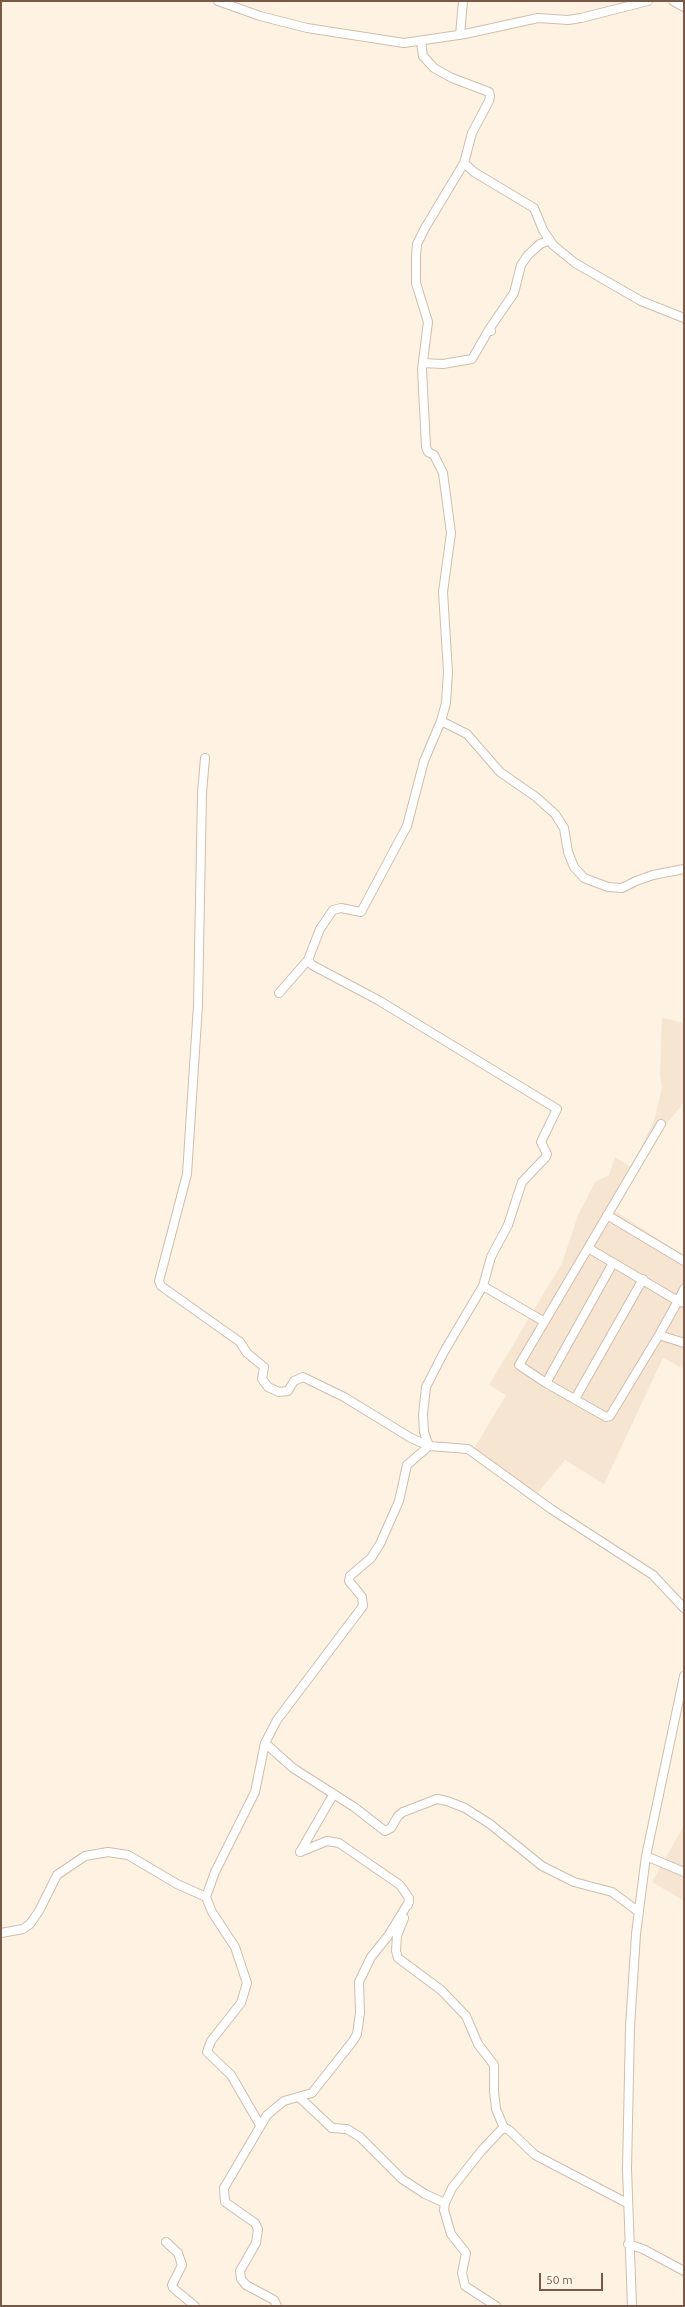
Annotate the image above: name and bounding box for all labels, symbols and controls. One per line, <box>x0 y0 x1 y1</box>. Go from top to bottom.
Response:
scale bar <box>541 2265 605 2291</box>
text: 50 m <box>546 2273 573 2286</box>

